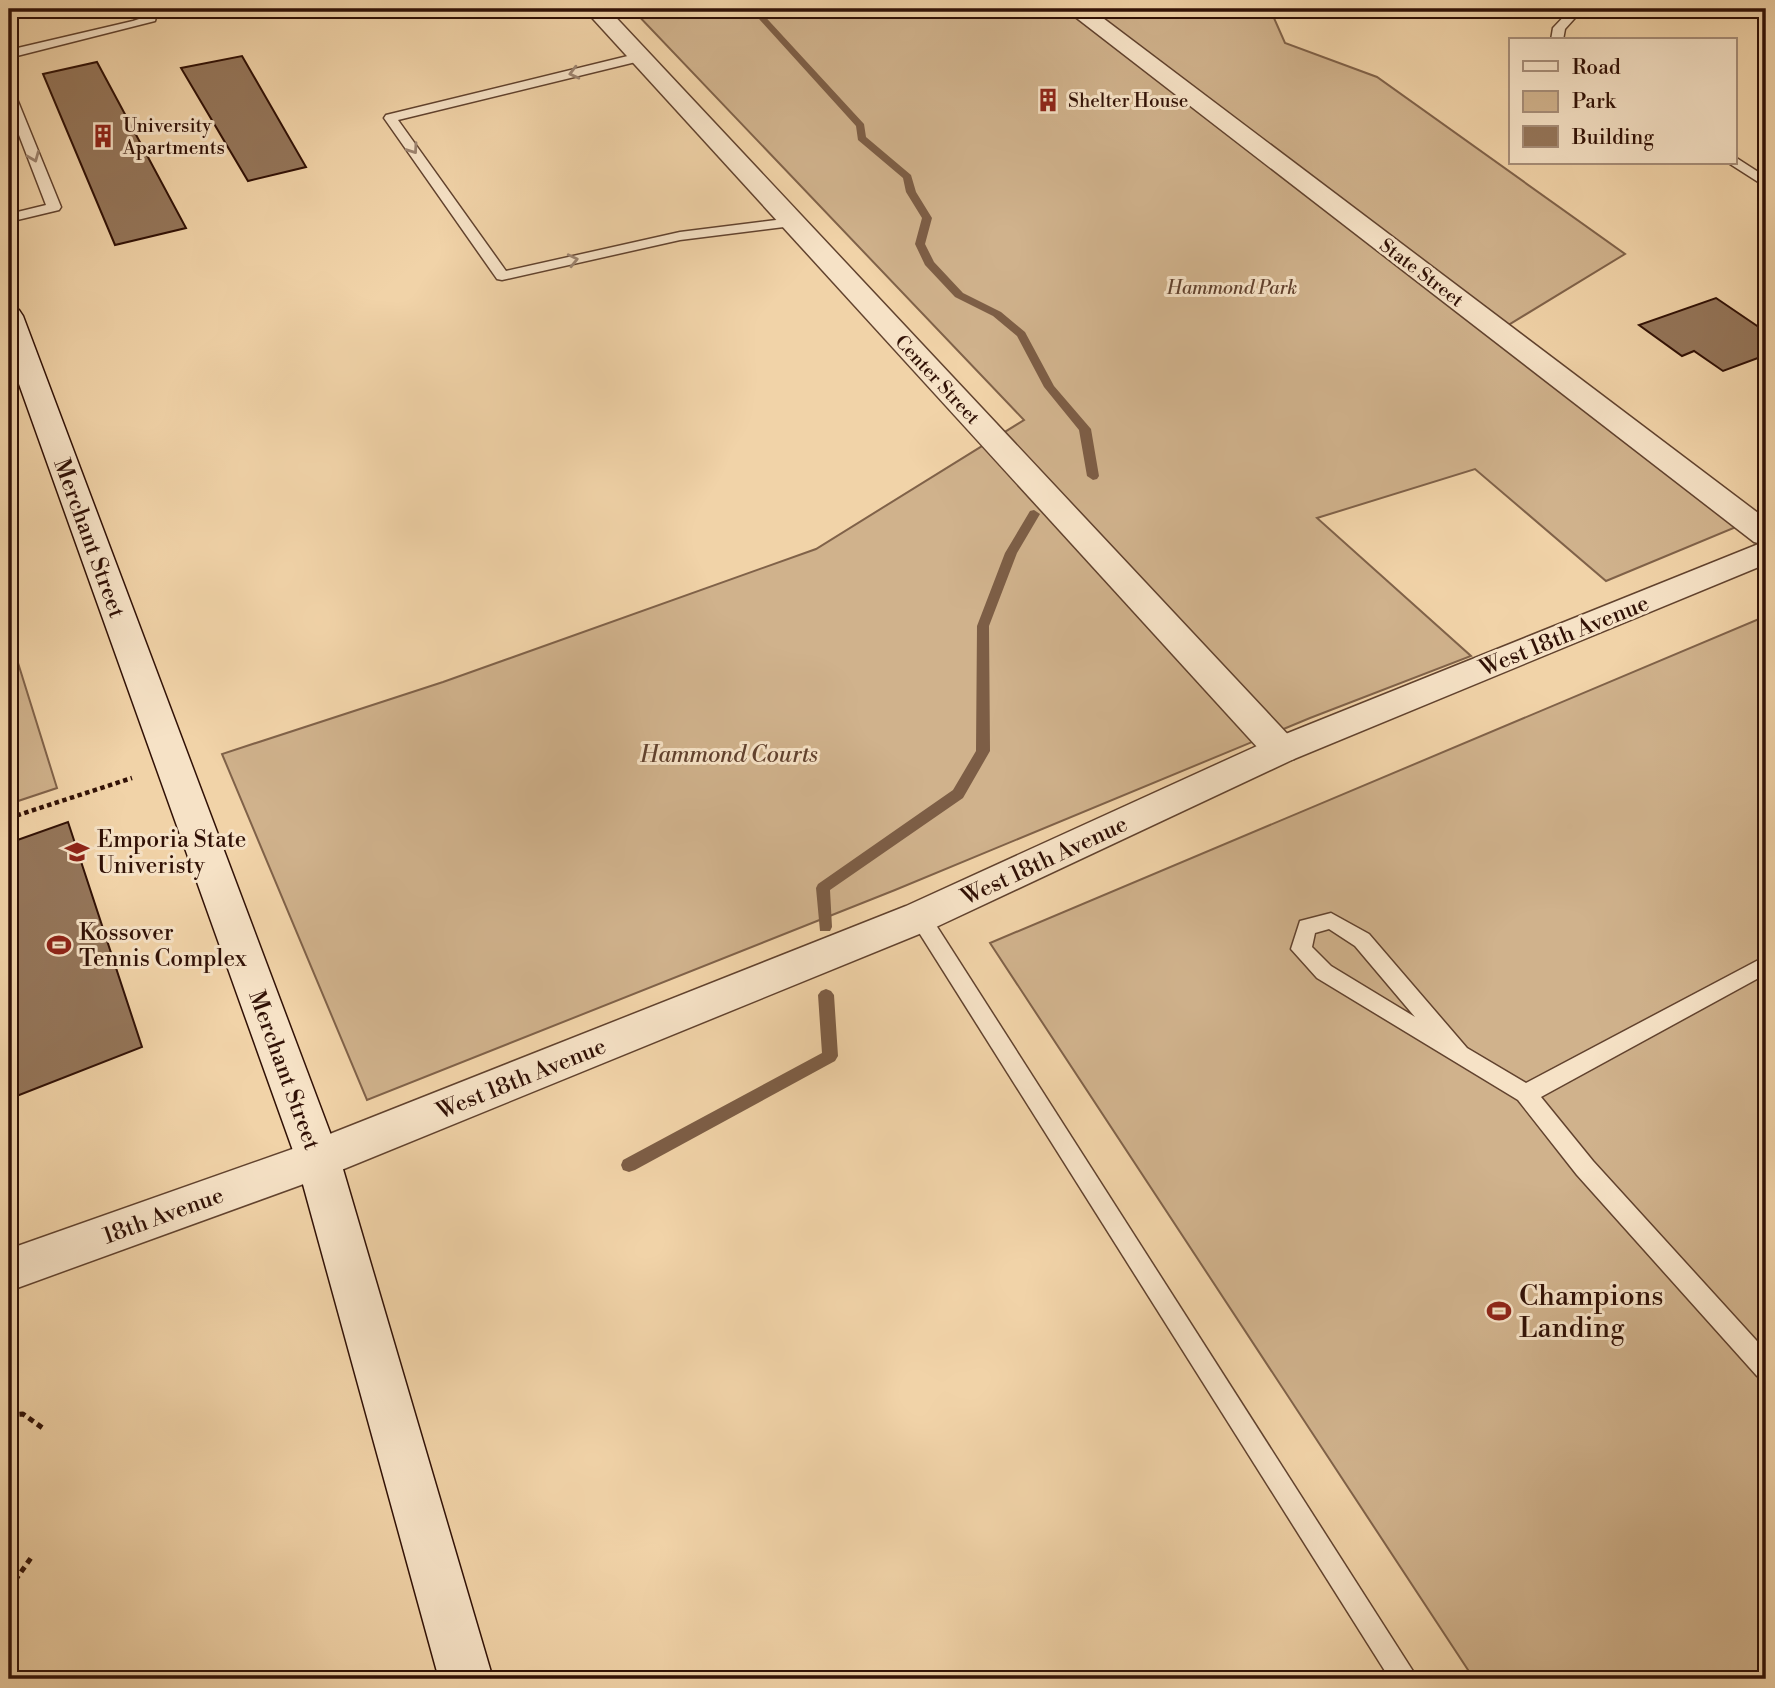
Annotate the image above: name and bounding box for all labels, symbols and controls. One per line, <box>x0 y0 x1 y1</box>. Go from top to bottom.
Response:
legend <box>1509 38 1736 164</box>
text: Road <box>1572 55 1621 81</box>
one-way arrow <box>568 65 580 79</box>
building icon: Shelter House <box>1034 86 1062 114</box>
place label: Shelter House <box>1068 89 1188 113</box>
text: Park <box>1572 89 1617 115</box>
place label: University Apartments <box>122 114 225 160</box>
building icon: University Apartments <box>89 122 117 150</box>
text: Building <box>1571 125 1654 151</box>
one-way arrow <box>404 141 417 154</box>
one-way arrow <box>25 150 39 162</box>
street label: State Street <box>1375 233 1468 312</box>
one-way arrow <box>566 254 578 269</box>
park label: Hammond Park <box>1166 276 1297 300</box>
street label: Center Street <box>890 330 985 430</box>
street label: Merchant Street <box>47 455 131 622</box>
street label: West 18th Avenue <box>1475 589 1653 683</box>
park label: Hammond Courts <box>639 741 818 769</box>
street label: West 18th Avenue <box>956 810 1132 912</box>
place label: Emporia State Univeristy <box>97 826 246 880</box>
school or university icon: Emporia State Univeristy <box>63 838 91 866</box>
place label: Kossover Tennis Complex <box>79 919 247 973</box>
sports icon: Kossover Tennis Complex <box>45 931 73 959</box>
street label: Merchant Street <box>242 987 326 1154</box>
street label: West 18th Avenue <box>432 1032 610 1126</box>
street label: 18th Avenue <box>99 1181 227 1251</box>
place label: Champions Landing <box>1519 1279 1664 1346</box>
sports icon: Champions Landing <box>1485 1297 1513 1325</box>

